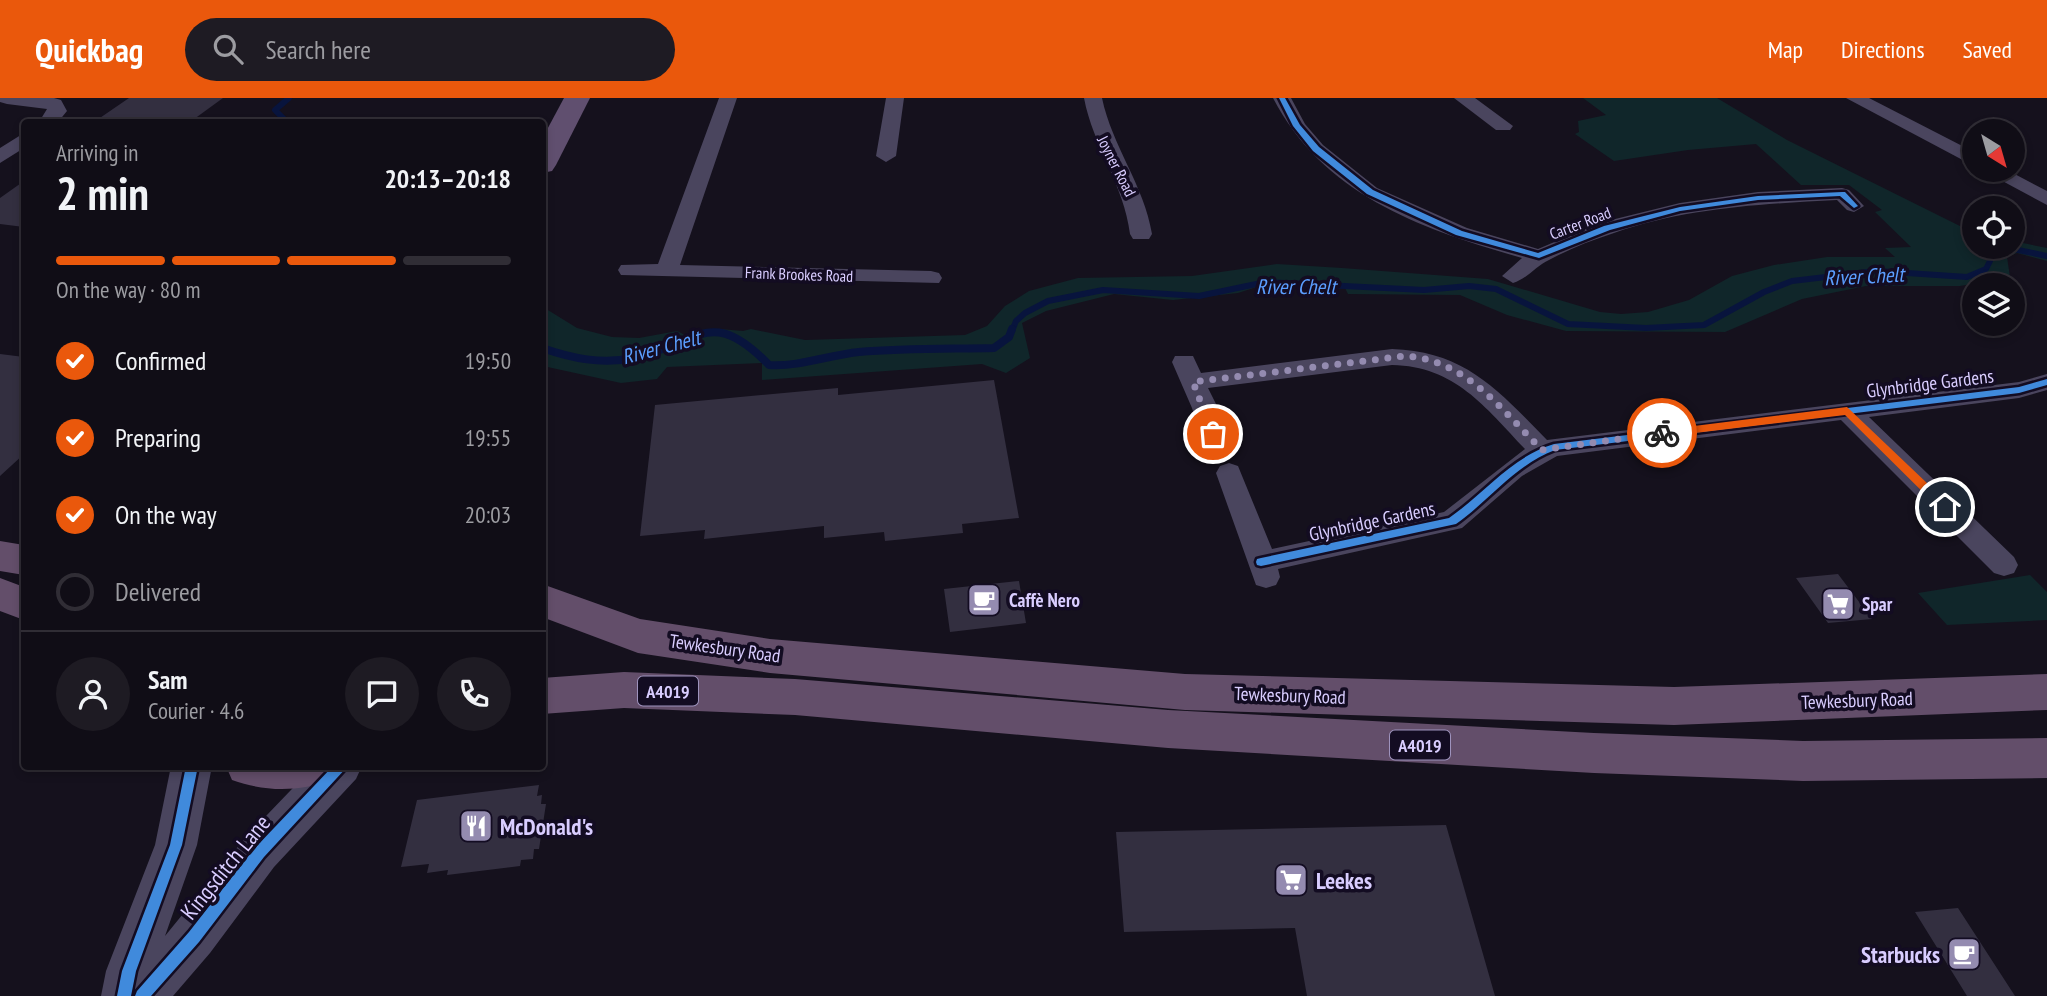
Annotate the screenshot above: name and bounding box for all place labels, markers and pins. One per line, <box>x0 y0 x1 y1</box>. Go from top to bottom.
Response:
pin <box>1183 404 1243 464</box>
pin <box>1915 477 1975 537</box>
cafe icon: Caffè Nero <box>965 581 1003 619</box>
supermarket icon: Spar <box>1819 585 1857 623</box>
place label: Caffè Nero <box>1009 588 1080 612</box>
place label: Spar <box>1862 592 1893 616</box>
restaurant icon: McDonald's <box>457 807 495 845</box>
place label: McDonald's <box>500 812 593 841</box>
supermarket icon: Leekes <box>1272 861 1310 899</box>
place label: Leekes <box>1316 866 1372 895</box>
cafe icon: Starbucks <box>1945 935 1983 973</box>
place label: Starbucks <box>1861 940 1940 969</box>

